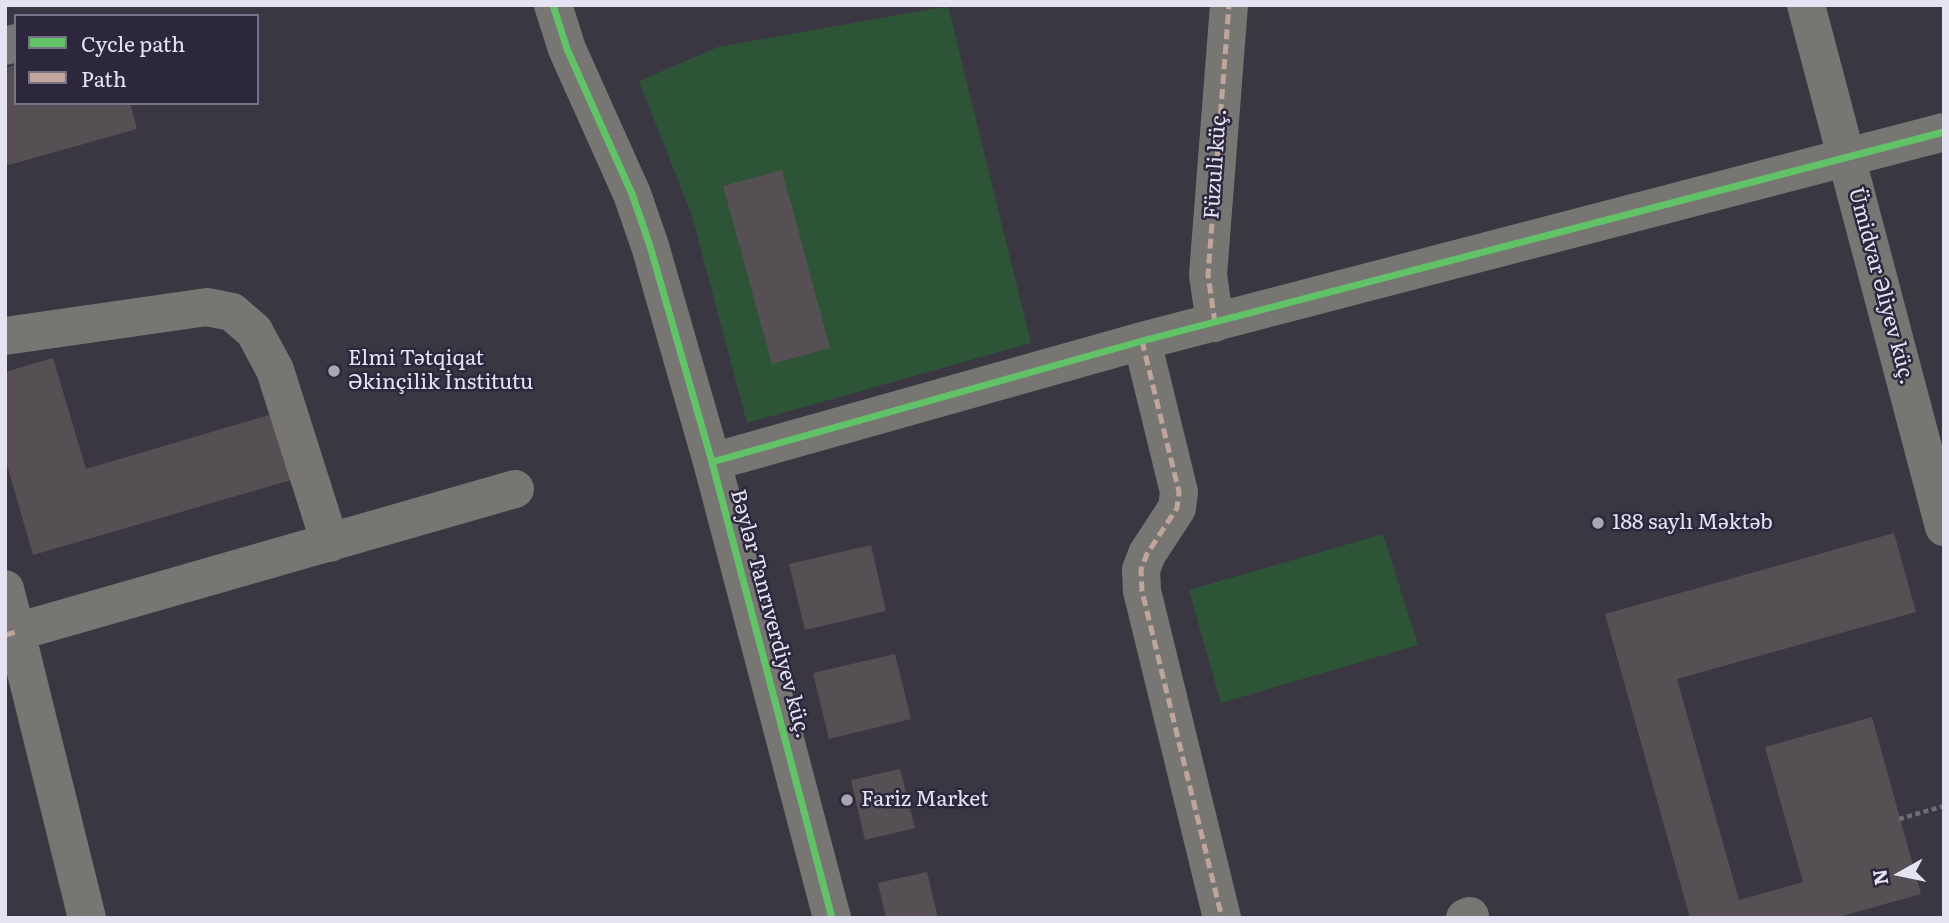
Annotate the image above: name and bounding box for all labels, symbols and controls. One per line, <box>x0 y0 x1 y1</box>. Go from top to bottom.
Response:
legend <box>14 14 259 105</box>
text: Cycle path <box>81 27 185 58</box>
text: Path <box>81 62 127 93</box>
street label: Füzuli küç. <box>1200 108 1232 220</box>
street label: Ümidvar Əliyev küç. <box>1843 185 1919 387</box>
place label: Elmi Tətqiqat Əkinçilik İnstitutu <box>348 346 533 396</box>
marker: Elmi Tətqiqat Əkinçilik İnstitutu <box>326 363 342 379</box>
street label: Bəylər Tanrıverdiyev küç. <box>725 487 815 741</box>
place label: 188 saylı Məktəb <box>1612 510 1773 536</box>
marker: 188 saylı Məktəb <box>1590 515 1606 531</box>
place label: Fariz Market <box>861 787 988 813</box>
marker: Fariz Market <box>839 792 855 808</box>
north arrow <box>1865 839 1935 909</box>
text: N <box>1864 867 1894 887</box>

